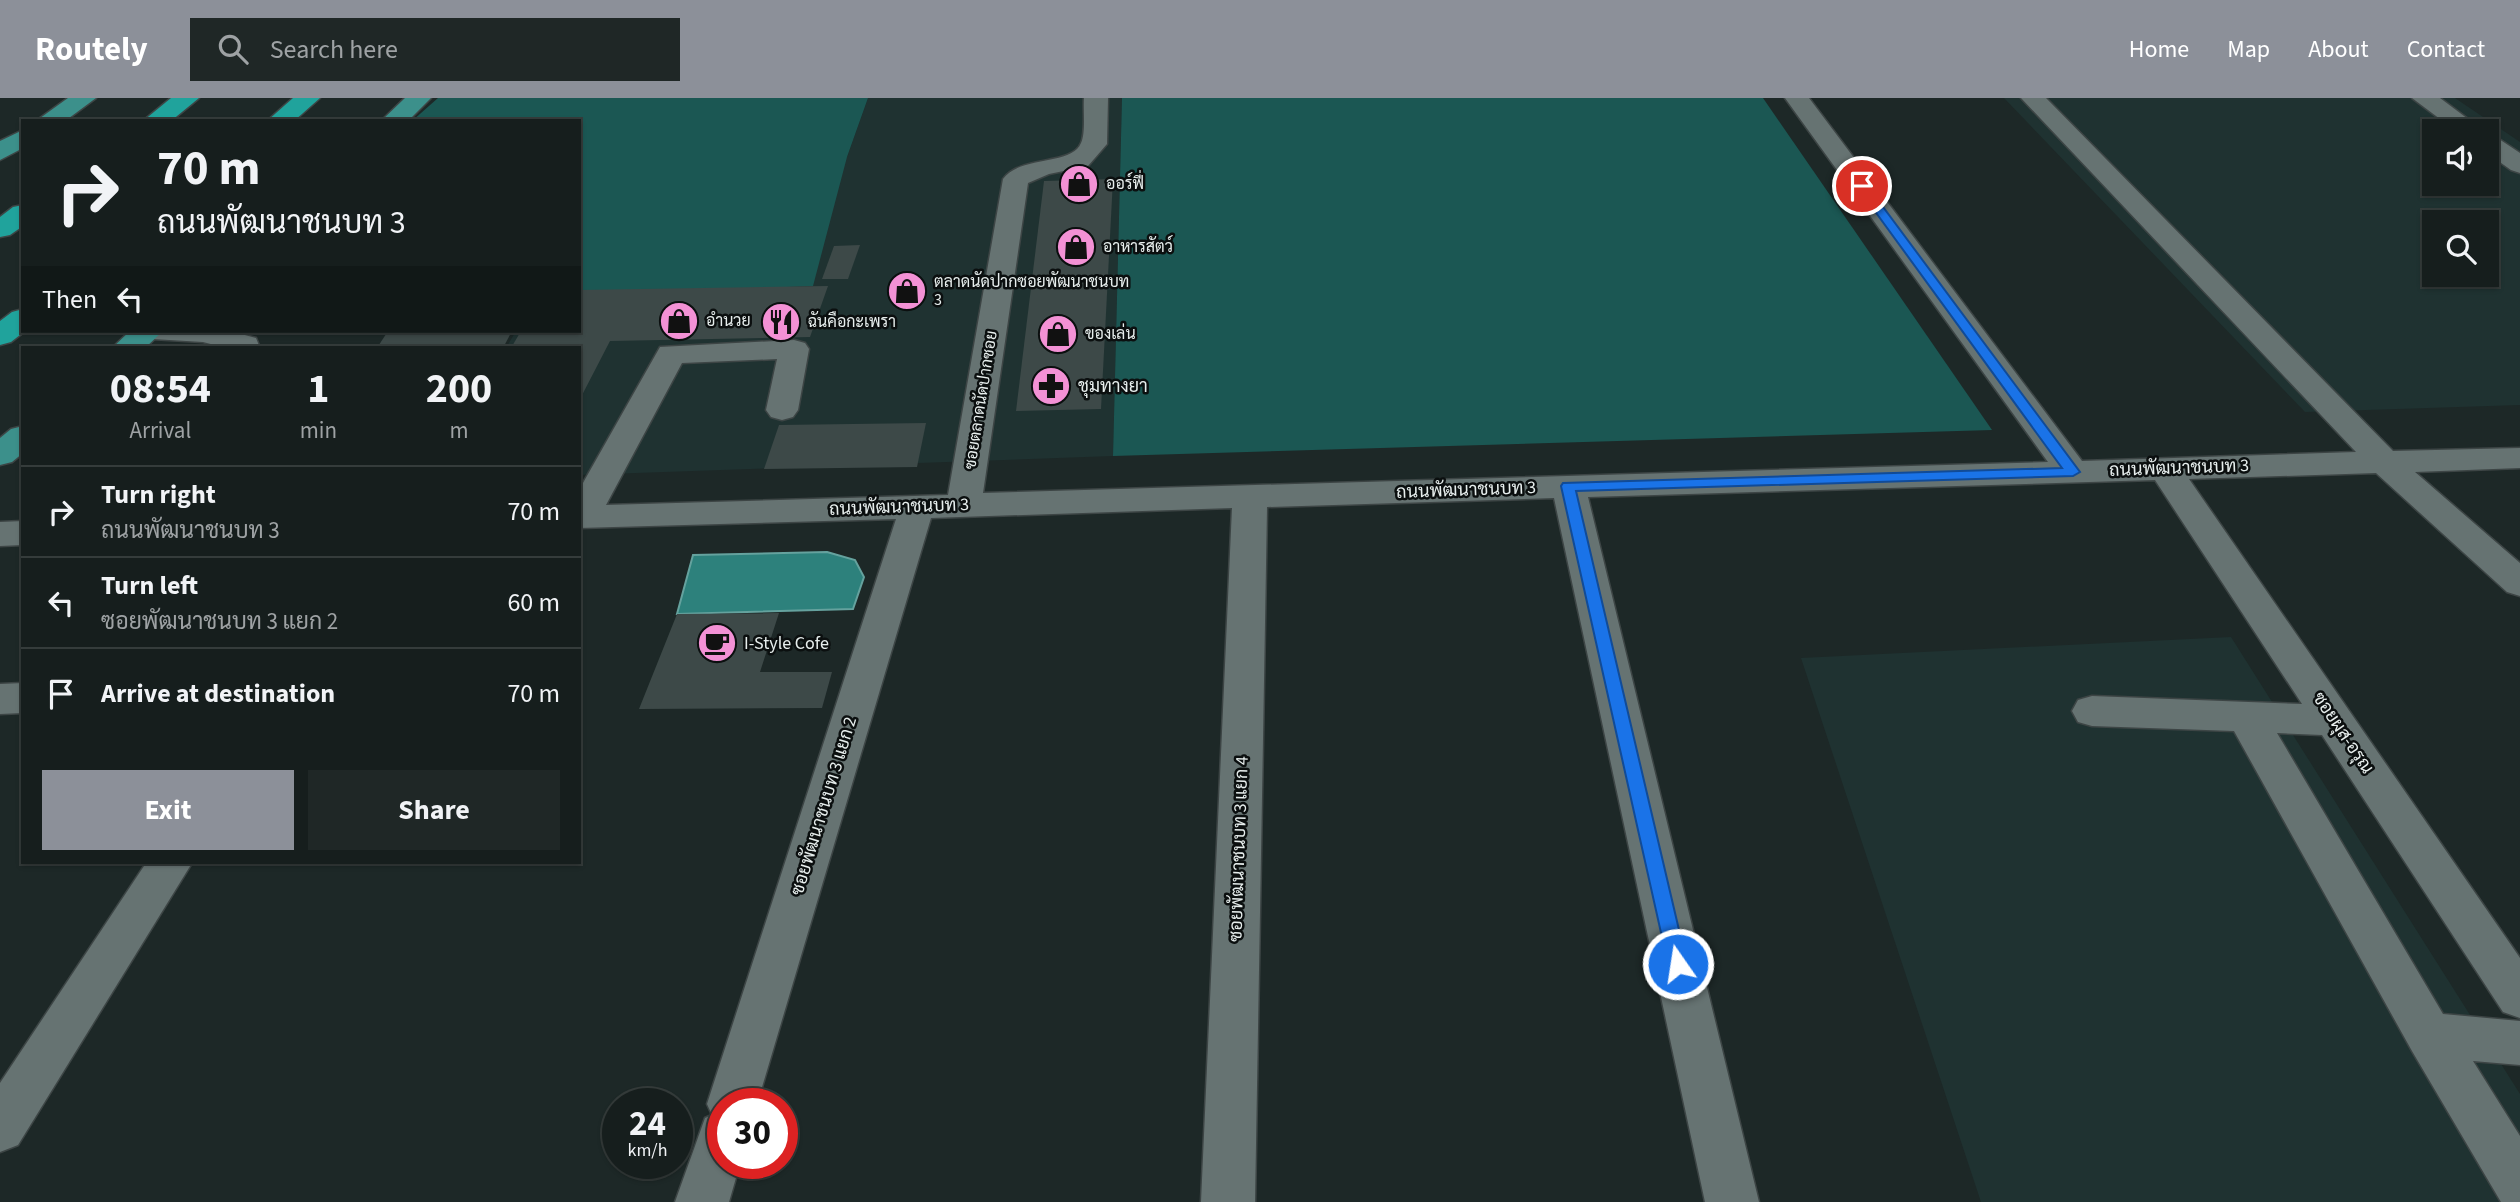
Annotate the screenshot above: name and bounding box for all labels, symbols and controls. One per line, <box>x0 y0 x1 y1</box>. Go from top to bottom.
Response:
search box <box>190 18 680 81</box>
text: Routely <box>35 26 148 73</box>
icon: search <box>214 30 252 68</box>
text: Search here <box>270 31 398 68</box>
text: Home <box>2129 32 2189 67</box>
text: Map <box>2227 32 2270 67</box>
text: About <box>2308 32 2369 67</box>
text: Contact <box>2407 32 2485 67</box>
map controls <box>2422 119 2499 287</box>
button: sound <box>2422 119 2499 196</box>
text: 70 m <box>157 134 261 204</box>
icon: right <box>42 147 133 238</box>
pin <box>1832 156 1892 216</box>
shop icon: ออร์ฟี่ <box>1058 163 1100 205</box>
icon: arrive <box>1843 167 1881 205</box>
place label: ออร์ฟี่ <box>1106 169 1144 195</box>
text: ถนนพัฒนาชนบท 3 <box>157 200 406 246</box>
button: search <box>2422 210 2499 287</box>
shop icon: อาหารสัตว์ <box>1055 226 1097 268</box>
place label: อาหารสัตว์ <box>1103 234 1173 258</box>
shop icon: ตลาดนัดปากซอยพัฒนาชนบท 3 <box>886 270 928 312</box>
place label: ตลาดนัดปากซอยพัฒนาชนบท 3 <box>934 271 1129 311</box>
icon: left <box>111 280 149 318</box>
text: Then <box>42 281 97 318</box>
shop icon: อำนวย <box>658 300 700 342</box>
restaurant icon: ฉันคือกะเพรา <box>760 301 802 343</box>
place label: อำนวย <box>706 310 751 332</box>
place label: ฉันคือกะเพรา <box>808 311 896 333</box>
shop icon: ของเล่น <box>1037 313 1079 355</box>
place label: ของเล่น <box>1085 323 1136 345</box>
street label: ซอยตลาดนัดปากซอย <box>959 329 1003 471</box>
text: 08:54 <box>110 359 211 419</box>
text: 1 <box>307 359 329 419</box>
text: 200 <box>426 359 492 419</box>
pharmacy icon: ชุมทางยา <box>1030 365 1072 407</box>
place label: ชุมทางยา <box>1078 374 1148 399</box>
text: Arrival <box>129 414 191 447</box>
text: min <box>300 414 337 447</box>
text: m <box>449 414 469 447</box>
street label: ถนนพัฒนาชนบท 3 <box>2109 453 2249 483</box>
street label: ถนนพัฒนาชนบท 3 <box>1396 475 1536 505</box>
text: Turn right <box>101 476 216 513</box>
street label: ถนนพัฒนาชนบท 3 <box>829 492 969 522</box>
icon: right <box>42 493 80 531</box>
text: 70 m <box>507 493 560 530</box>
text: ถนนพัฒนาชนบท 3 <box>101 514 280 547</box>
text: Turn left <box>101 567 198 604</box>
icon: left <box>42 584 80 622</box>
text: 60 m <box>507 584 560 621</box>
text: ซอยพัฒนาชนบท 3 แยก 2 <box>101 605 338 638</box>
cafe icon: I-Style Cofe <box>696 622 738 664</box>
place label: I-Style Cofe <box>744 631 829 656</box>
icon: arrive <box>42 675 80 713</box>
text: Arrive at destination <box>101 675 335 712</box>
text: 70 m <box>507 675 560 712</box>
street label: ซอยผุส-อรุณ <box>2307 687 2380 779</box>
street label: ซอยพัฒนาชนบท 3 แยก 2 <box>785 714 863 898</box>
street label: ซอยพัฒนาชนบท 3 แยก 4 <box>1223 756 1255 942</box>
button: Exit <box>42 770 294 850</box>
button: Share <box>308 770 560 850</box>
position arrow <box>1641 927 1715 1001</box>
speed limit sign: 30 <box>707 1088 798 1179</box>
text: 24 <box>629 1099 666 1149</box>
text: km/h <box>628 1138 667 1163</box>

